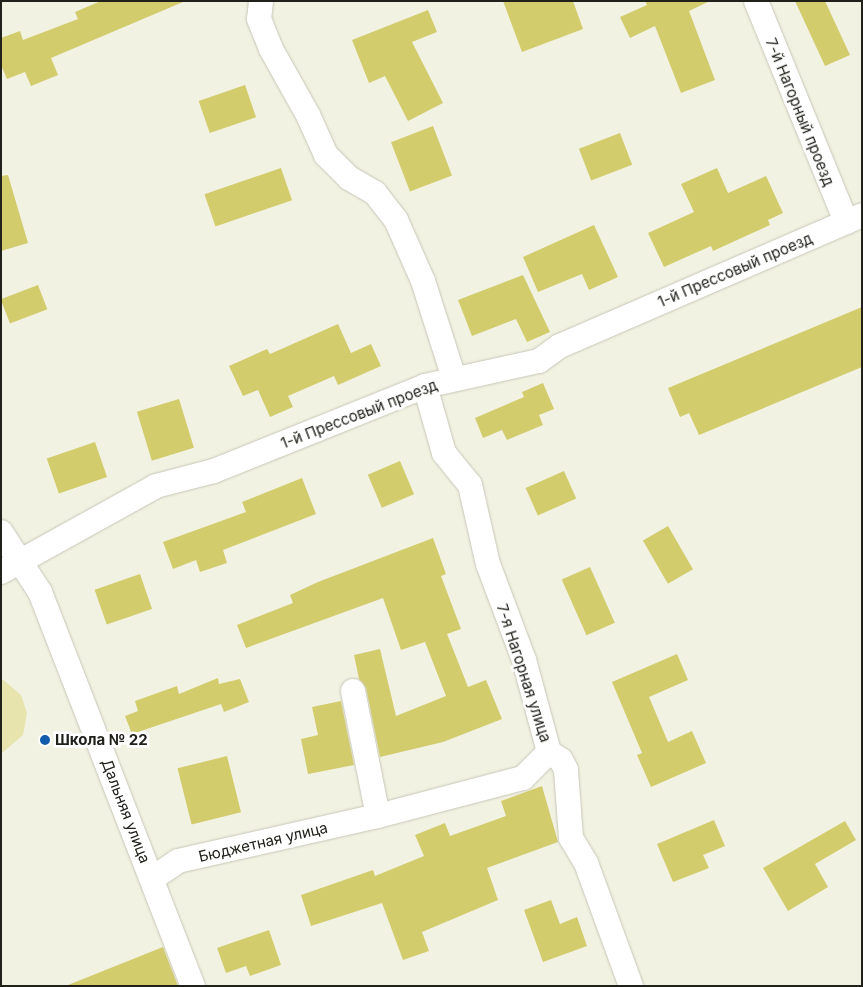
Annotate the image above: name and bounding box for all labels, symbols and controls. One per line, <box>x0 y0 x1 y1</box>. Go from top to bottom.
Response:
street label: 7-й Нагорный проезд <box>762 35 838 189</box>
street label: 1-й Прессовый проезд <box>655 229 815 311</box>
street label: 1-й Прессовый проезд <box>278 376 440 452</box>
street label: 7-я Нагорная улица <box>493 602 555 744</box>
place label: Школа № 22 <box>55 731 148 749</box>
marker: Школа № 22 <box>39 734 51 746</box>
street label: Дальняя улица <box>98 756 154 866</box>
street label: Бюджетная улица <box>197 818 329 866</box>

